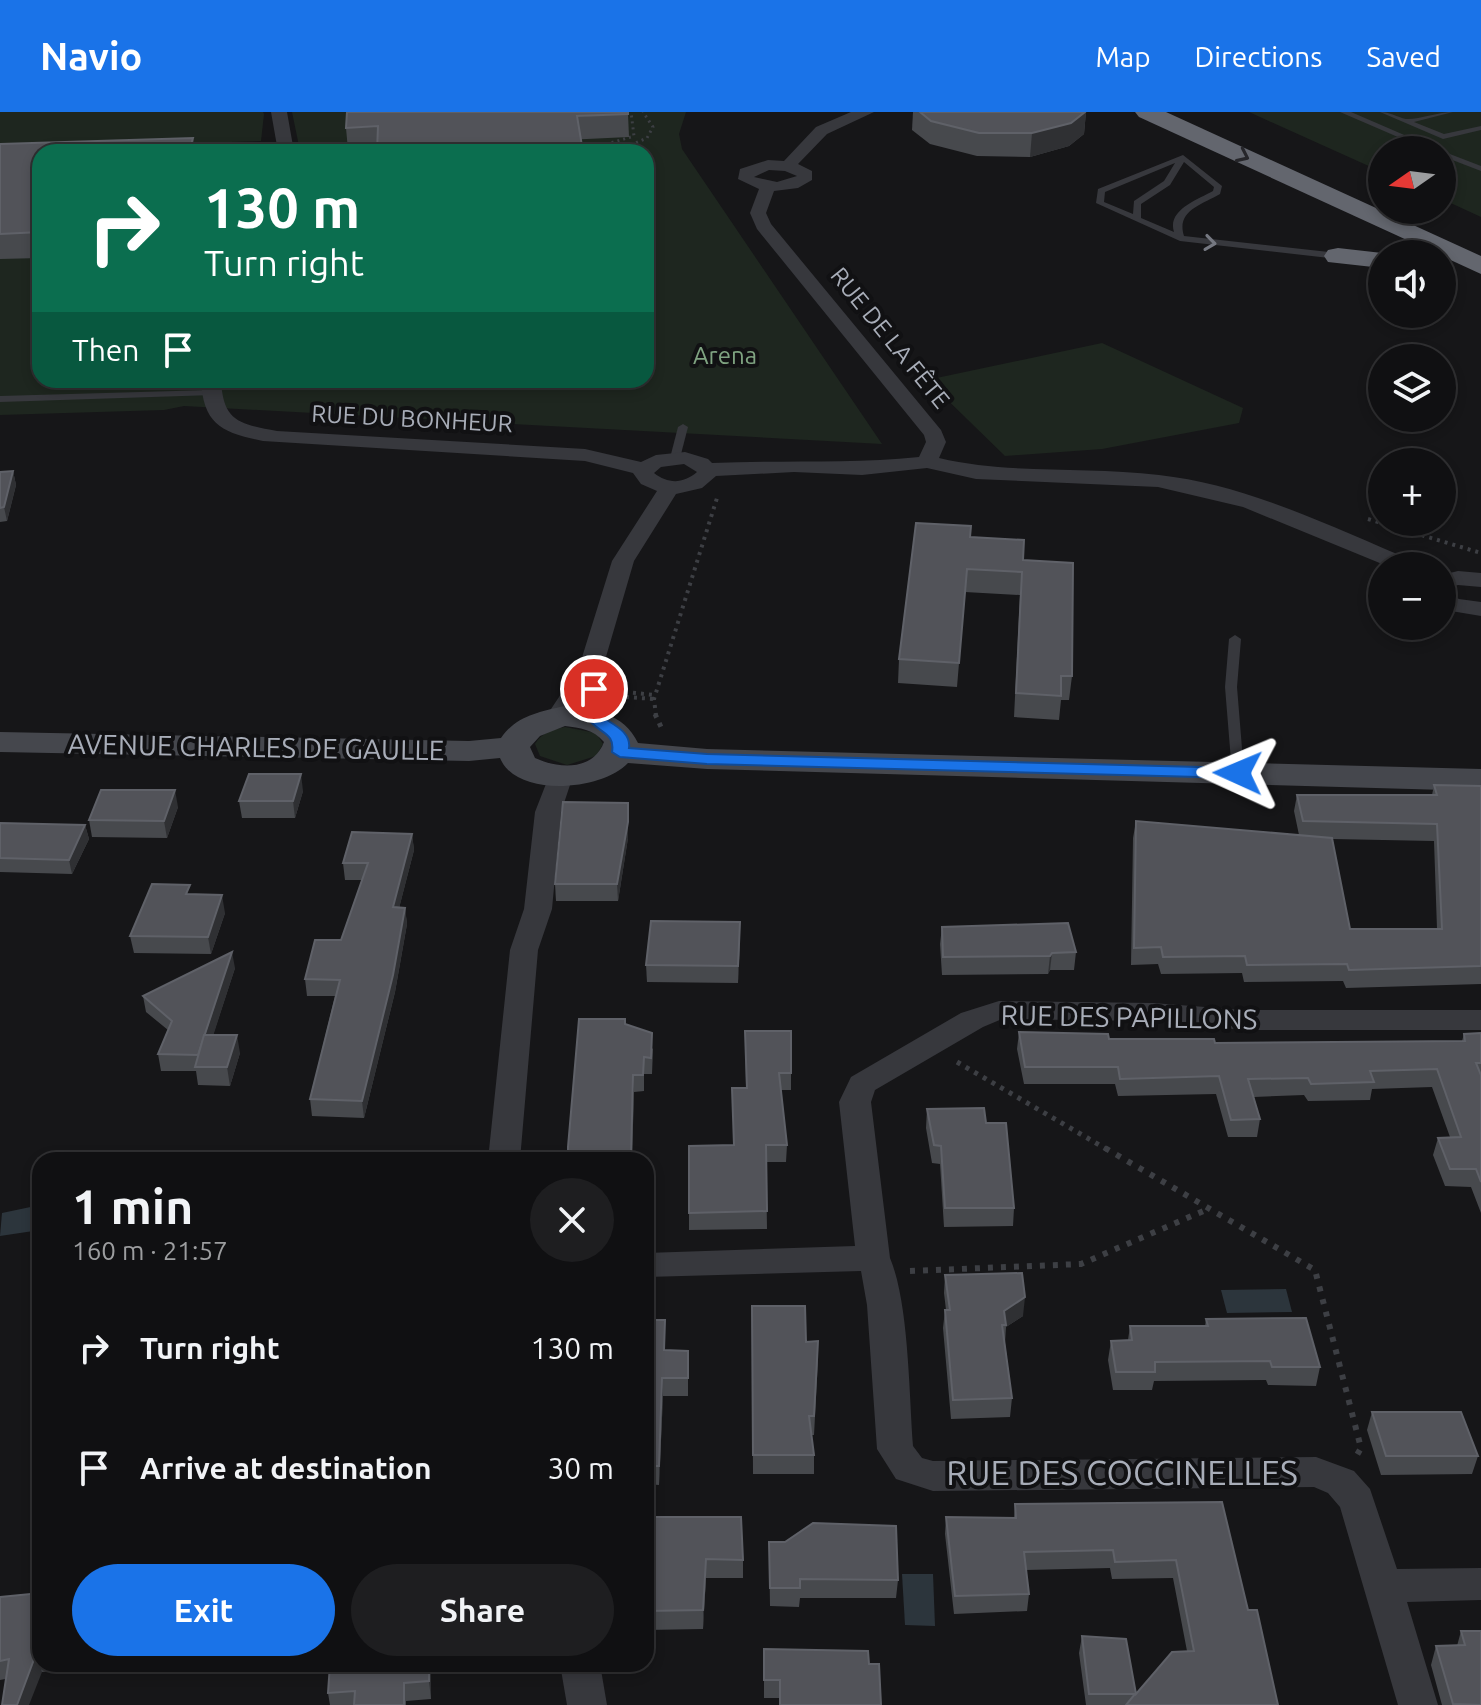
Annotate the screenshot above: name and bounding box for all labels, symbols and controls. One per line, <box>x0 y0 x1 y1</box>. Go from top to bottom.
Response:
text: Navio <box>40 35 142 77</box>
text: Map <box>1095 41 1151 72</box>
text: Directions <box>1195 41 1322 72</box>
text: Saved <box>1366 41 1441 72</box>
north arrow <box>1368 136 1456 224</box>
map controls <box>1368 136 1456 640</box>
one-way arrow <box>1235 146 1250 162</box>
icon: right <box>72 176 176 280</box>
text: 130 m <box>204 176 360 239</box>
one-way arrow <box>1203 234 1216 251</box>
button: sound <box>1368 240 1456 328</box>
text: Turn right <box>204 242 364 283</box>
street label: RUE DE LA FÊTE <box>825 261 956 413</box>
icon: arrive <box>156 328 200 372</box>
text: Then <box>72 333 140 367</box>
park label: Arena <box>693 342 757 369</box>
button: layers <box>1368 344 1456 432</box>
street label: RUE DU BONHEUR <box>311 400 513 437</box>
button: + <box>1368 448 1456 536</box>
button: − <box>1368 552 1456 640</box>
pin <box>560 655 628 723</box>
icon: arrive <box>572 667 616 711</box>
street label: AVENUE CHARLES DE GAULLE <box>67 728 445 765</box>
position arrow <box>1196 731 1280 815</box>
street label: RUE DES PAPILLONS <box>1000 999 1258 1034</box>
button: close <box>530 1178 614 1262</box>
text: 1 min <box>72 1179 193 1233</box>
text: 160 m · 21:57 <box>72 1236 228 1265</box>
icon: right <box>72 1326 116 1370</box>
text: Turn right <box>140 1331 280 1365</box>
text: 130 m <box>530 1331 614 1365</box>
icon: arrive <box>72 1446 116 1490</box>
text: Arrive at destination <box>140 1451 432 1485</box>
text: 30 m <box>547 1451 614 1485</box>
street label: RUE DES COCCINELLES <box>946 1453 1298 1491</box>
button: Exit <box>72 1564 335 1656</box>
button: Share <box>351 1564 614 1656</box>

